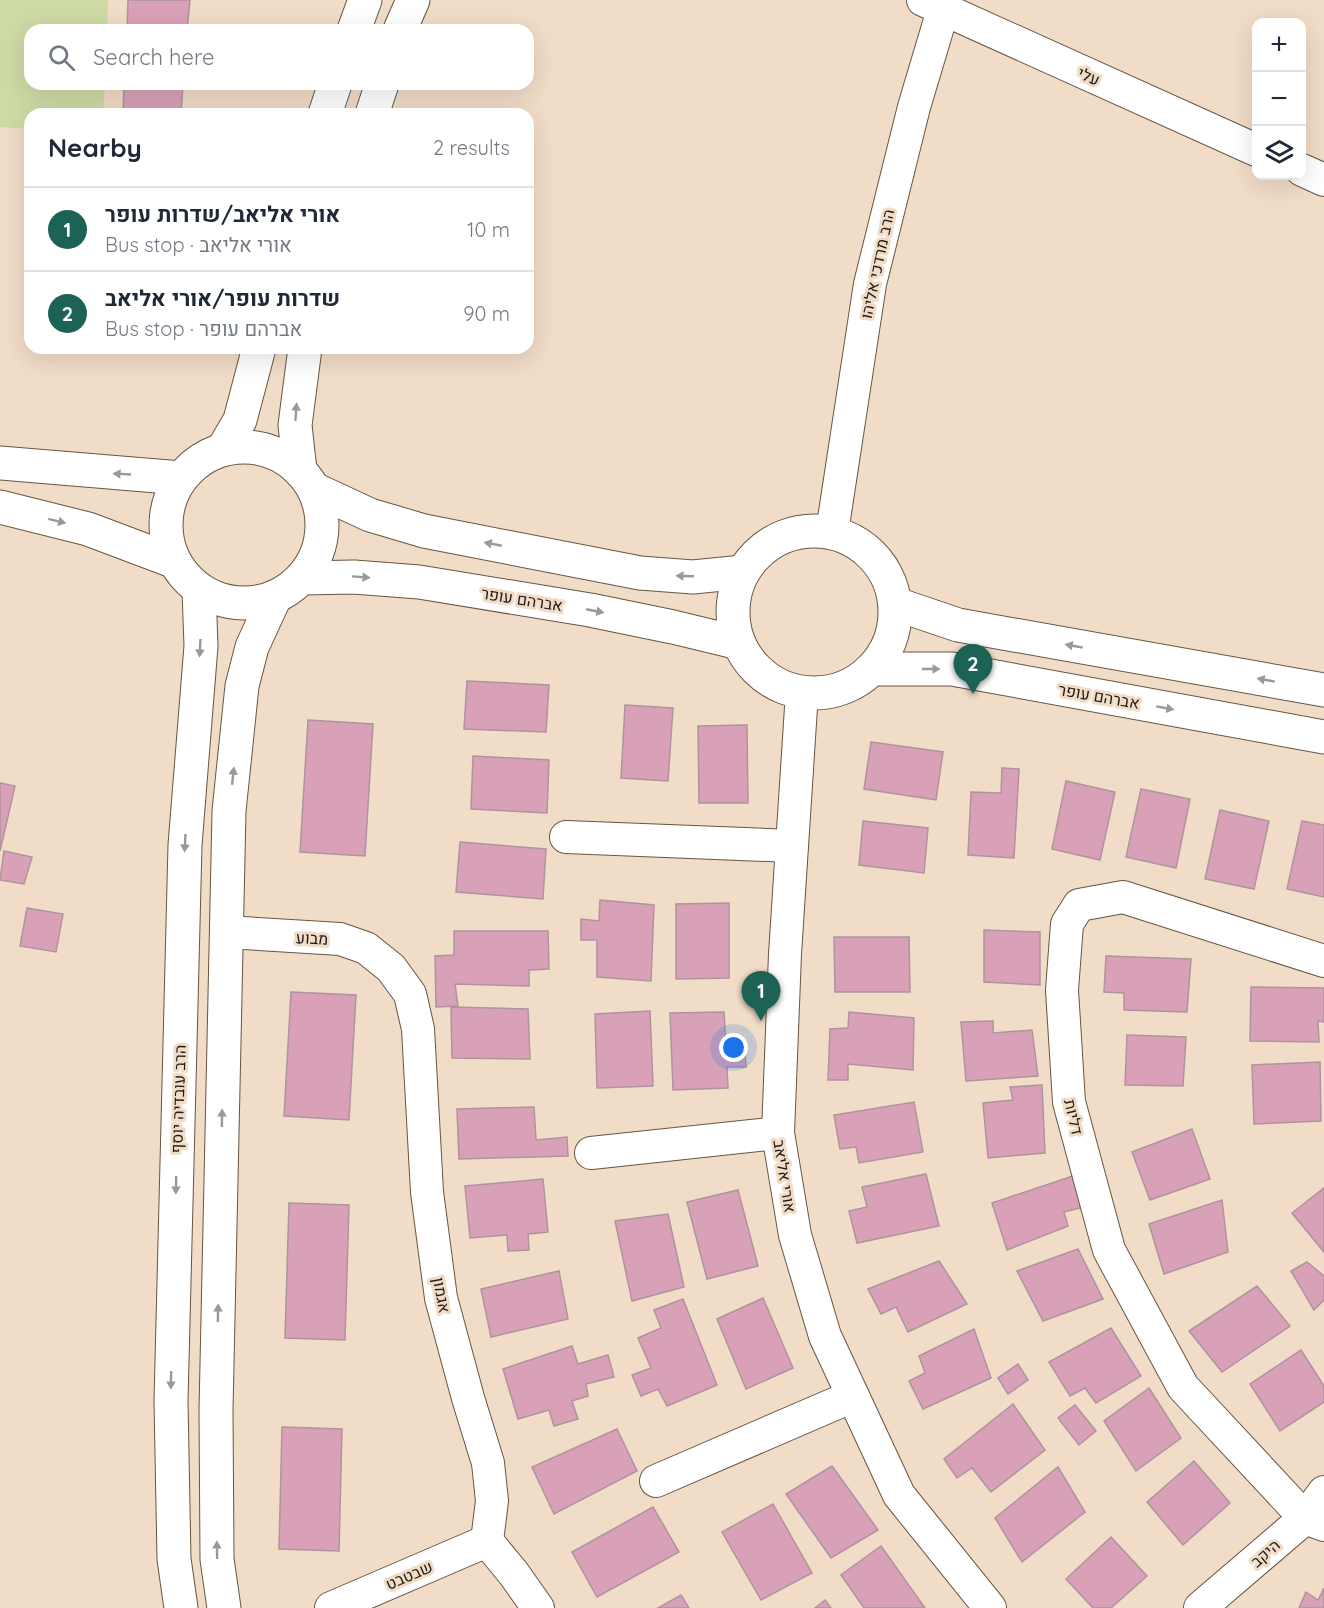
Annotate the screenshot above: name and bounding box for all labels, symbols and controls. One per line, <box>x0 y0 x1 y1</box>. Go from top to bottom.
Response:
map controls <box>1252 18 1306 180</box>
button: + <box>1252 18 1306 72</box>
search box <box>24 24 534 90</box>
icon: search <box>45 41 78 74</box>
text: Search here <box>93 43 214 71</box>
street label: עלי <box>1075 62 1103 90</box>
button: − <box>1252 72 1306 126</box>
button: layers <box>1252 126 1306 180</box>
text: Nearby <box>48 131 142 164</box>
text: 2 results <box>433 135 510 160</box>
text: אורי אליאב/שדרות עופר <box>105 200 340 228</box>
street label: הרב מרדכי אליהו <box>856 207 898 321</box>
text: 1 <box>64 217 71 242</box>
text: 10 m <box>467 217 510 242</box>
text: Bus stop · אורי אליאב <box>105 232 292 257</box>
text: שדרות עופר/אורי אליאב <box>105 284 340 312</box>
text: 2 <box>62 301 73 326</box>
text: 90 m <box>463 301 510 326</box>
text: Bus stop · אברהם עופר <box>105 316 302 341</box>
one-way arrow <box>292 403 301 422</box>
one-way arrow <box>113 469 132 479</box>
one-way arrow <box>48 517 66 527</box>
one-way arrow <box>483 539 502 548</box>
one-way arrow <box>675 571 694 580</box>
one-way arrow <box>351 573 370 582</box>
street label: אברהם עופר <box>480 583 564 615</box>
one-way arrow <box>586 607 605 616</box>
one-way arrow <box>195 639 204 658</box>
one-way arrow <box>1065 641 1084 650</box>
pin: 2 <box>954 644 992 694</box>
one-way arrow <box>922 664 941 674</box>
one-way arrow <box>1257 675 1276 684</box>
street label: אברהם עופר <box>1057 679 1141 713</box>
one-way arrow <box>1155 704 1174 713</box>
one-way arrow <box>228 767 238 786</box>
one-way arrow <box>180 833 190 852</box>
street label: מבוע <box>295 927 329 949</box>
pin: 1 <box>742 972 780 1021</box>
your location <box>719 1033 748 1062</box>
street label: הרב עובדיה יוסף <box>166 1044 190 1154</box>
street label: דליות <box>1060 1097 1088 1137</box>
one-way arrow <box>217 1109 227 1128</box>
street label: אורי אליאב <box>769 1138 801 1214</box>
one-way arrow <box>171 1175 180 1194</box>
street label: אגמון <box>429 1275 455 1315</box>
one-way arrow <box>213 1304 222 1323</box>
one-way arrow <box>166 1370 176 1389</box>
street label: היקב <box>1246 1535 1284 1571</box>
one-way arrow <box>213 1540 222 1559</box>
street label: שבטבט <box>382 1556 436 1594</box>

